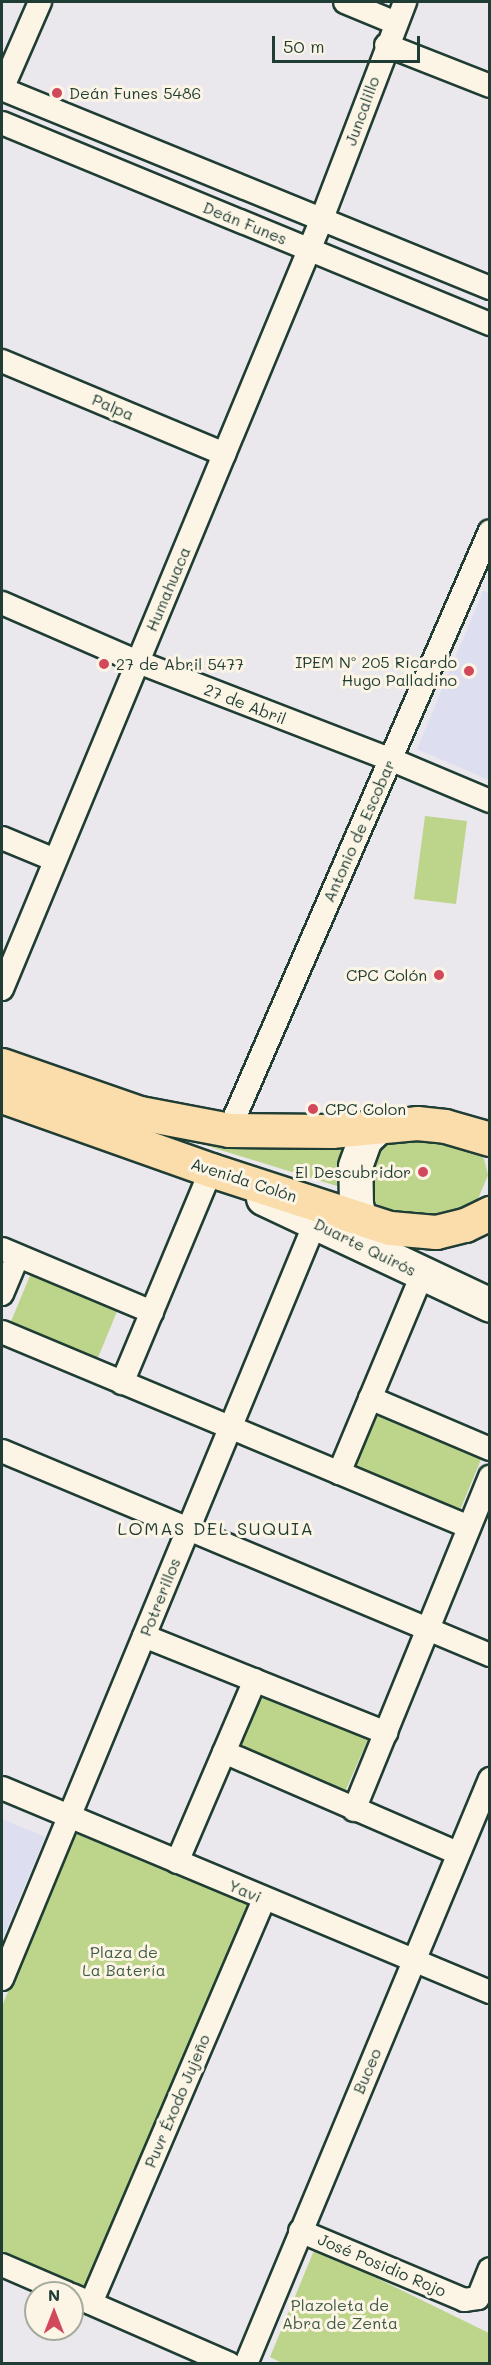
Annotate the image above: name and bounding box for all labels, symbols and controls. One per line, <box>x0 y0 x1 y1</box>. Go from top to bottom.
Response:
scale bar <box>275 24 424 62</box>
text: 50 m <box>283 34 325 58</box>
street label: Juncalillo <box>341 74 383 148</box>
place label: Deán Funes 5486 <box>69 83 201 103</box>
marker: Deán Funes 5486 <box>50 86 64 100</box>
street label: Deán Funes <box>200 197 290 249</box>
street label: Palpa <box>89 390 137 424</box>
street label: Humahuaca <box>142 544 194 634</box>
place label: IPEM Nº 205 Ricardo Hugo Palladino <box>295 652 457 690</box>
place label: 27 de Abril 5477 <box>116 654 244 674</box>
marker: 27 de Abril 5477 <box>97 657 111 671</box>
marker: IPEM Nº 205 Ricardo Hugo Palladino <box>462 664 476 678</box>
street label: 27 de Abril <box>201 680 289 728</box>
street label: Antonio de Escobar <box>319 757 399 905</box>
place label: CPC Colón <box>346 965 427 985</box>
marker: CPC Colón <box>432 968 446 982</box>
place label: CPC Colon <box>325 1099 406 1119</box>
marker: CPC Colon <box>306 1102 320 1116</box>
street label: Avenida Colón <box>189 1154 299 1206</box>
place label: El Descubridor <box>295 1162 411 1182</box>
marker: El Descubridor <box>416 1165 430 1179</box>
street label: Duarte Quirós <box>311 1214 419 1280</box>
district label: LOMAS DEL SUQUIA <box>118 1517 314 1539</box>
street label: Potrerillos <box>136 1555 184 1639</box>
street label: Yavi <box>226 1876 264 1906</box>
park label: Plaza de La Batería <box>82 1942 166 1980</box>
street label: Puvr Éxodo Jujeño <box>140 2031 214 2171</box>
street label: Buceo <box>349 2045 385 2097</box>
street label: José Posidio Rojo <box>315 2229 449 2301</box>
north arrow <box>24 2281 84 2341</box>
text: N <box>48 2284 60 2305</box>
park label: Plazoleta de Abra de Zenta <box>282 2295 398 2333</box>

